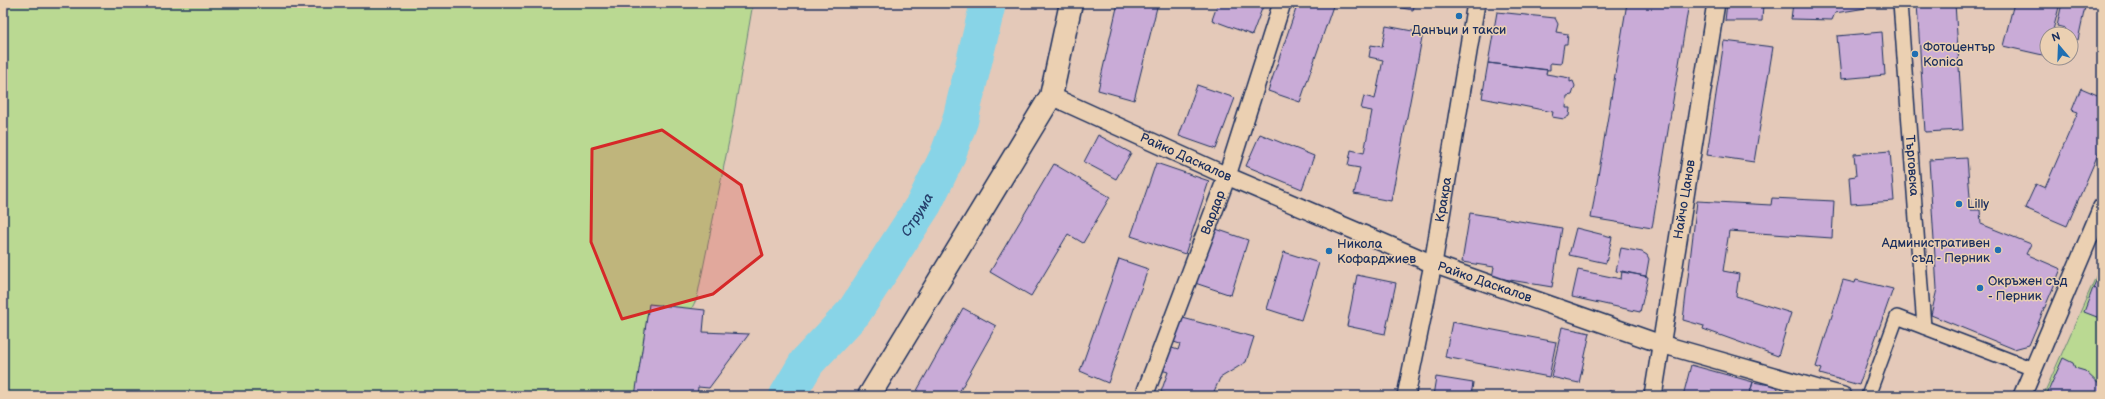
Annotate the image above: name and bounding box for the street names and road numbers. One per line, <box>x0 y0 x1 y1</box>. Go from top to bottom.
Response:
street label: Райко Даскалов <box>1137 129 1234 185</box>
street label: Търговска <box>1902 134 1922 197</box>
street label: Найчо Цанов <box>1670 158 1699 240</box>
street label: Кракра <box>1432 176 1455 223</box>
street label: Вардар <box>1198 188 1229 237</box>
street label: Райко Даскалов <box>1435 258 1534 306</box>

